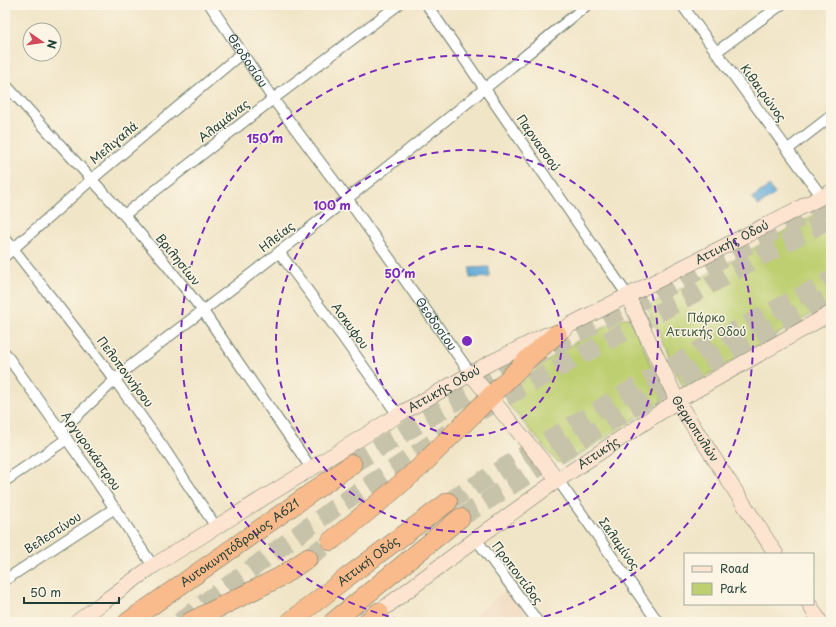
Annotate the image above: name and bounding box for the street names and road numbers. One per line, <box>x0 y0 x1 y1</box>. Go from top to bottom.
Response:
street label: Θεοδοσίου <box>224 30 273 91</box>
street label: Κιθαιρώνος <box>737 60 791 125</box>
street label: Αλαμάνας <box>194 94 253 146</box>
street label: Παρνασσού <box>513 110 565 175</box>
street label: Μελιγαλά <box>85 117 141 168</box>
street label: Αττικής Οδού <box>691 215 772 268</box>
street label: Ηλείας <box>255 217 298 256</box>
street label: Βριλησίων <box>152 229 205 289</box>
street label: Θεοδοσίου <box>412 293 462 354</box>
street label: Ασκυφου <box>328 298 374 352</box>
street label: Πελοποννήσου <box>93 332 159 411</box>
street label: Αττικής Οδού <box>404 360 483 416</box>
street label: Θερμοπυλών <box>668 393 724 465</box>
street label: Αργυροκάστρου <box>58 407 126 494</box>
street label: Αττικής <box>573 432 622 473</box>
street label: Αυτοκινητόδρομος Α621 <box>176 494 303 591</box>
street label: Βελεστίνου <box>20 507 85 557</box>
street label: Σαλαμίνος <box>595 513 645 573</box>
street label: Αττική Οδός <box>333 531 403 590</box>
street label: Προποντίδος <box>488 537 548 608</box>

